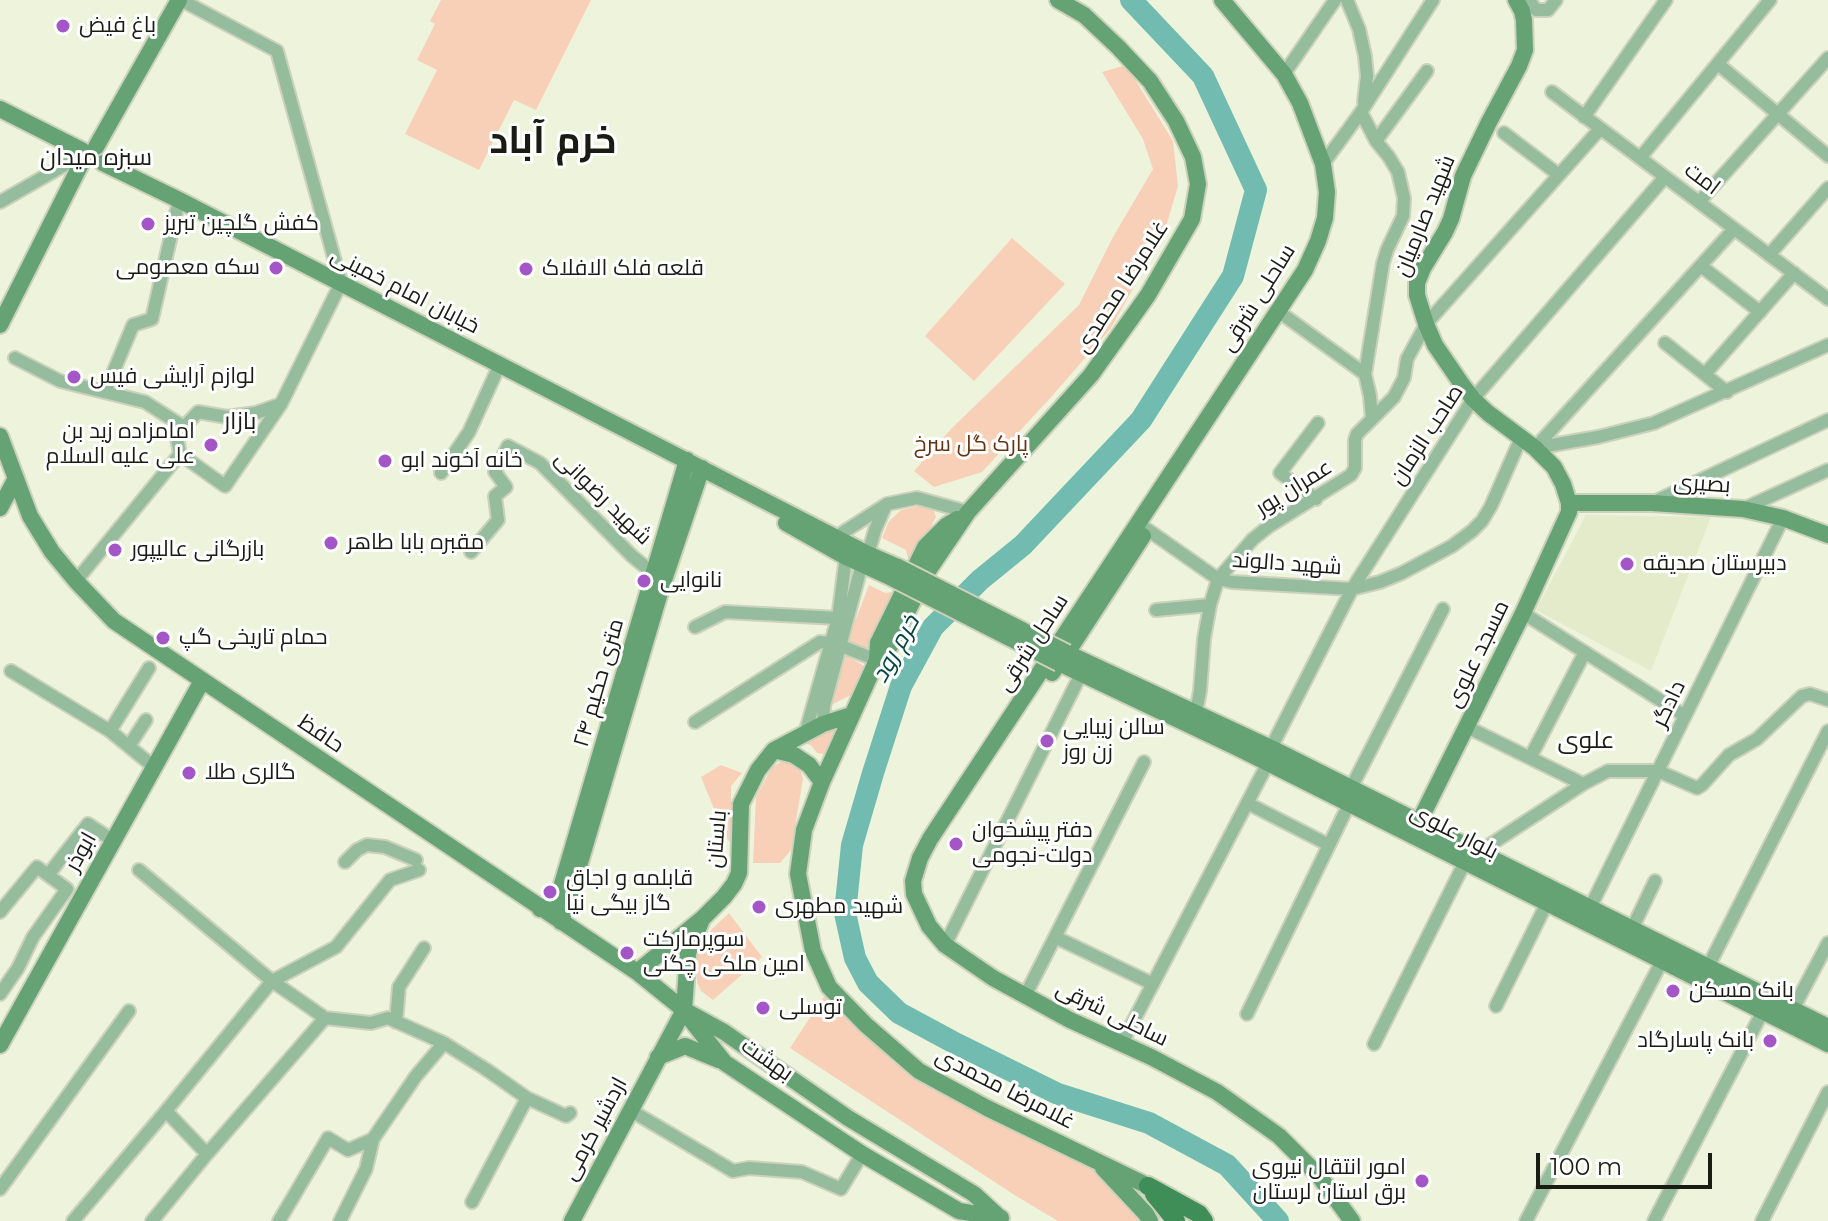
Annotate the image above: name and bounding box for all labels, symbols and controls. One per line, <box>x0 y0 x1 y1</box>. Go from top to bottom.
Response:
place label: باغ فیض <box>79 13 156 39</box>
marker: باغ فیض <box>54 17 72 35</box>
district label: خرم آباد <box>489 119 617 165</box>
district label: سبزه میدان <box>40 144 152 172</box>
street label: شهید صارمیان <box>1389 151 1461 281</box>
street label: امت <box>1679 157 1725 201</box>
place label: کفش گلچین تبریز <box>164 211 319 237</box>
marker: کفش گلچین تبریز <box>139 215 157 233</box>
street label: غلامرضا محمدی <box>1069 216 1175 358</box>
street label: ساحلی شرقی <box>1215 239 1301 357</box>
street label: خیابان امام خمینی <box>326 242 484 340</box>
place label: سکه معصومی <box>116 255 260 281</box>
place label: قلعه فلک الافلاک <box>542 256 704 282</box>
marker: سکه معصومی <box>267 259 285 277</box>
marker: قلعه فلک الافلاک <box>517 260 535 278</box>
place label: لوازم آرایشی فیس <box>90 364 255 390</box>
marker: لوازم آرایشی فیس <box>65 368 83 386</box>
street label: صاحب الزمان <box>1385 380 1469 490</box>
district label: بازار <box>224 408 256 436</box>
place label: امامزاده زید بن علی علیه السلام <box>46 419 195 470</box>
park label: پارک گل سرخ <box>914 432 1028 458</box>
marker: امامزاده زید بن علی علیه السلام <box>202 436 220 454</box>
street label: شهید رضوانی <box>549 445 657 551</box>
place label: خانه آخوند ابو <box>401 448 523 474</box>
marker: خانه آخوند ابو <box>376 452 394 470</box>
street label: عمران پور <box>1251 454 1337 522</box>
street label: بصیری <box>1672 469 1732 499</box>
place label: مقبره بابا طاهر <box>347 530 484 556</box>
marker: مقبره بابا طاهر <box>322 534 340 552</box>
place label: بازرگانی عالیپور <box>131 537 264 563</box>
marker: بازرگانی عالیپور <box>106 541 124 559</box>
street label: شهید دالوند <box>1231 547 1343 581</box>
place label: دبیرستان صدیقه <box>1643 551 1787 577</box>
marker: دبیرستان صدیقه <box>1618 555 1636 573</box>
place label: نانوایی <box>660 568 722 594</box>
marker: نانوایی <box>635 572 653 590</box>
street label: ساحل شرقی <box>992 589 1074 697</box>
street label: مسجد علوی <box>1441 596 1515 712</box>
water label: خرم رود <box>866 610 926 688</box>
street label: ۲۴ متری حکیم <box>568 616 630 750</box>
place label: حمام تاریخی گپ <box>179 625 327 651</box>
marker: حمام تاریخی گپ <box>154 629 172 647</box>
street label: دادگر <box>1646 676 1692 732</box>
street label: حافظ <box>293 709 349 759</box>
place label: سالن زیبایی زن روز <box>1063 715 1165 766</box>
district label: علوی <box>1558 727 1614 755</box>
marker: سالن زیبایی زن روز <box>1038 732 1056 750</box>
place label: گالری طلا <box>205 760 296 786</box>
marker: گالری طلا <box>180 764 198 782</box>
street label: بلوار علوی <box>1406 799 1502 865</box>
street label: باستان <box>701 809 733 869</box>
place label: دفتر پیشخوان دولت-نجومی <box>972 818 1093 870</box>
street label: ابوذر <box>60 828 102 876</box>
marker: دفتر پیشخوان دولت-نجومی <box>947 835 965 853</box>
place label: قابلمه و اجاق گاز بیگی نیا <box>566 866 693 918</box>
marker: قابلمه و اجاق گاز بیگی نیا <box>541 883 559 901</box>
place label: شهید مطهری <box>775 894 903 920</box>
marker: شهید مطهری <box>750 898 768 916</box>
place label: سوپرمارکت امین ملکی چگنی <box>643 927 805 978</box>
marker: سوپرمارکت امین ملکی چگنی <box>618 944 636 962</box>
street label: ساحلی شرقی <box>1052 975 1172 1053</box>
place label: بانک مسکن <box>1689 978 1794 1004</box>
marker: بانک مسکن <box>1664 982 1682 1000</box>
place label: توسلی <box>779 995 842 1021</box>
marker: توسلی <box>754 999 772 1017</box>
place label: بانک پاسارگاد <box>1637 1028 1754 1054</box>
marker: بانک پاسارگاد <box>1761 1032 1779 1050</box>
street label: بهشت <box>736 1033 798 1087</box>
street label: غلامرضا محمدی <box>931 1043 1079 1135</box>
street label: اردشیر کرمی <box>557 1073 633 1185</box>
scale bar <box>1540 1137 1716 1187</box>
text: 100 m <box>1550 1152 1622 1181</box>
place label: امور انتقال نیروی برق استان لرستان <box>1252 1155 1406 1206</box>
marker: امور انتقال نیروی برق استان لرستان <box>1413 1172 1431 1190</box>

